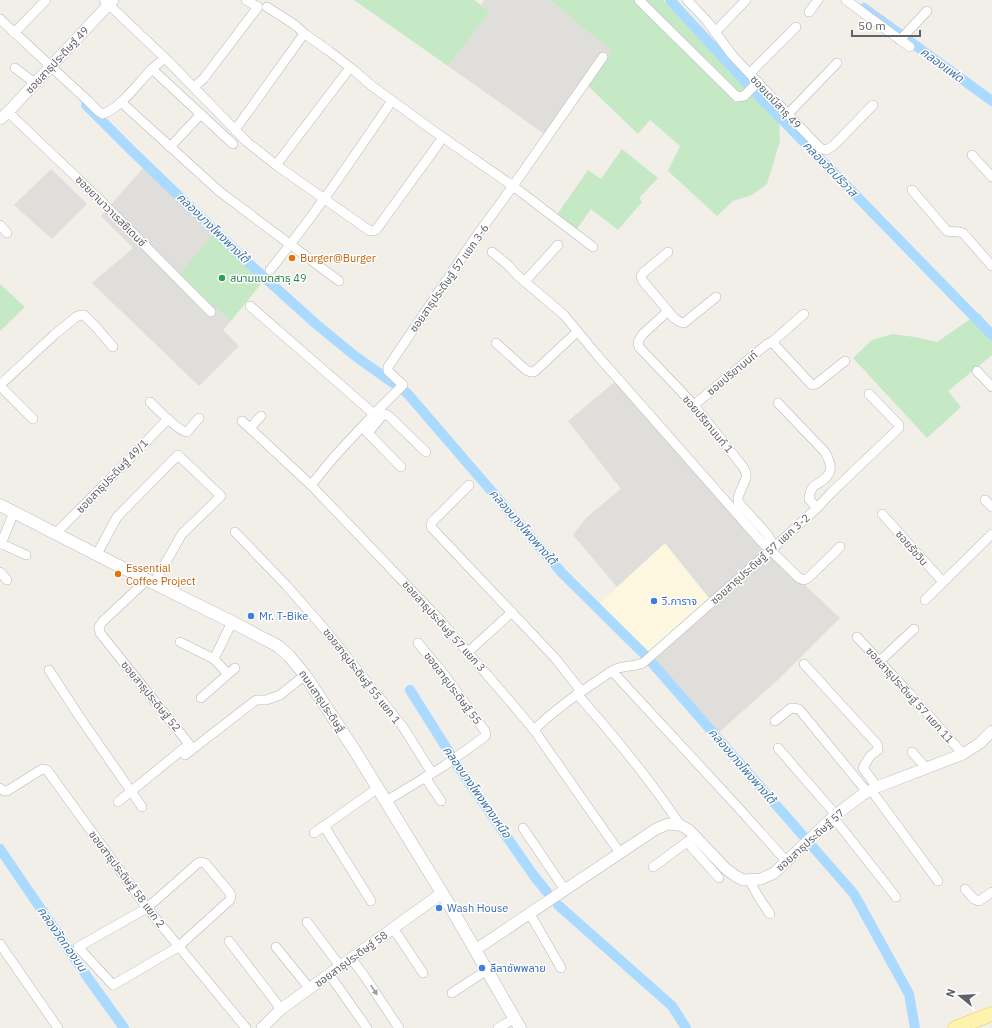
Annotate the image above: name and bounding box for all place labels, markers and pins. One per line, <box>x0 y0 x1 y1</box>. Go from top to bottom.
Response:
place label: Burger@Burger <box>300 251 376 265</box>
marker: Burger@Burger <box>287 253 297 263</box>
place label: สนามแบตสาธุ 49 <box>230 271 307 285</box>
marker: สนามแบตสาธุ 49 <box>217 273 227 283</box>
place label: Essential Coffee Project <box>126 561 196 588</box>
marker: Essential Coffee Project <box>113 569 123 579</box>
place label: วี.การาจ <box>662 594 697 608</box>
marker: วี.การาจ <box>649 596 659 606</box>
place label: Mr. T-Bike <box>259 609 308 623</box>
marker: Mr. T-Bike <box>246 611 256 621</box>
place label: Wash House <box>447 901 508 915</box>
marker: Wash House <box>434 903 444 913</box>
place label: ลีลาซัพพลาย <box>490 961 546 975</box>
marker: ลีลาซัพพลาย <box>477 963 487 973</box>

